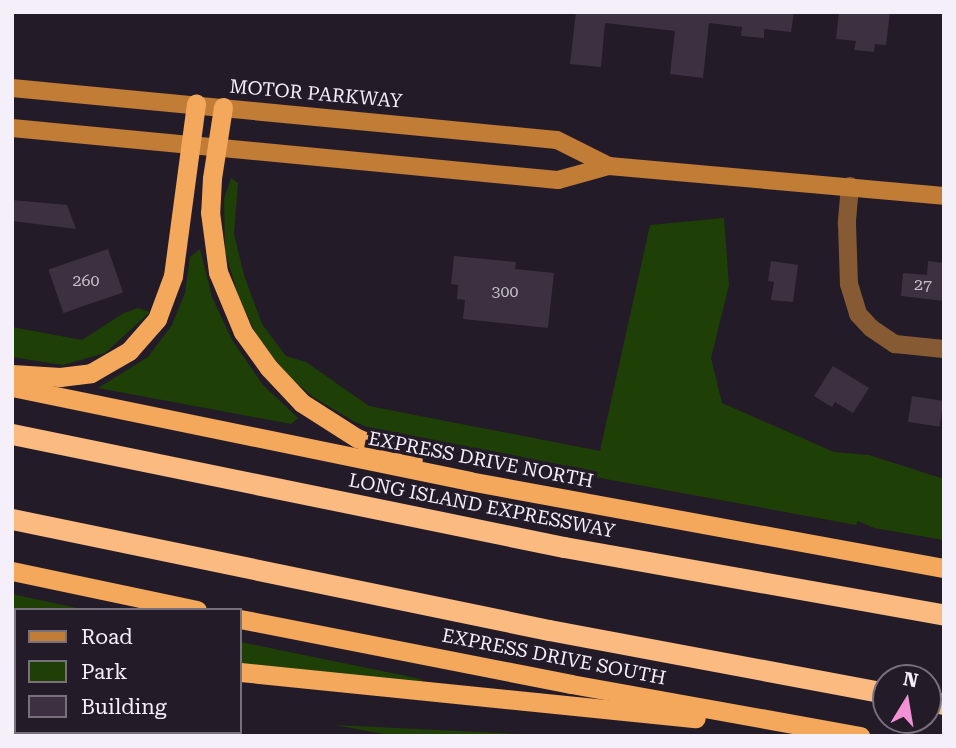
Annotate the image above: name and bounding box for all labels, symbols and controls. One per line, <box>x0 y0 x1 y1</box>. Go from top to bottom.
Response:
street label: MOTOR PARKWAY <box>228 75 404 113</box>
house number: 260 <box>73 271 99 291</box>
house number: 27 <box>914 275 932 295</box>
house number: 300 <box>492 282 518 302</box>
street label: EXPRESS DRIVE NORTH <box>367 427 595 493</box>
street label: LONG ISLAND EXPRESSWAY <box>347 469 617 543</box>
legend <box>14 608 242 734</box>
street label: EXPRESS DRIVE SOUTH <box>440 624 668 690</box>
text: Road <box>81 625 133 649</box>
text: Park <box>81 660 127 684</box>
north arrow <box>872 664 942 734</box>
text: N <box>901 667 920 693</box>
text: Building <box>81 695 167 719</box>

